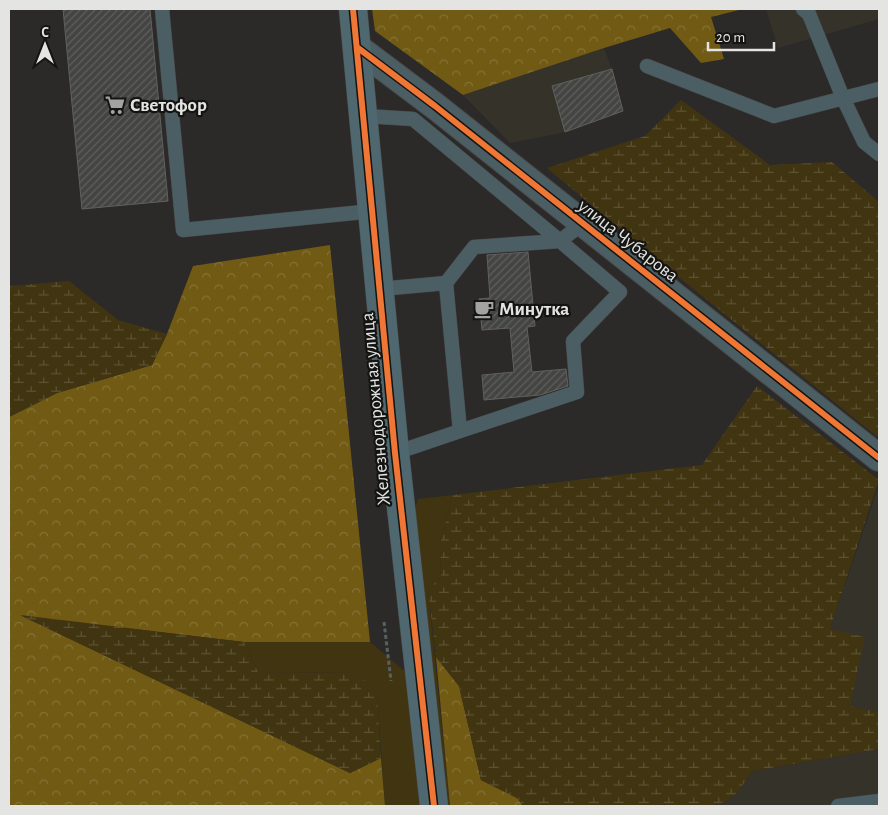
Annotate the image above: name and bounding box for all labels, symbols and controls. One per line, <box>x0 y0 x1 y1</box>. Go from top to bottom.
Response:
north arrow <box>20 20 70 70</box>
scale bar <box>708 20 774 52</box>
text: С <box>41 26 49 40</box>
text: 20 m <box>716 30 745 45</box>
supermarket icon: Светофор <box>104 94 126 116</box>
place label: Светофор <box>130 96 207 115</box>
street label: улица Чубарова <box>574 196 682 286</box>
cafe icon: Минутка <box>473 298 495 320</box>
place label: Минутка <box>499 300 569 319</box>
street label: Железнодорожная улица <box>358 311 394 506</box>

